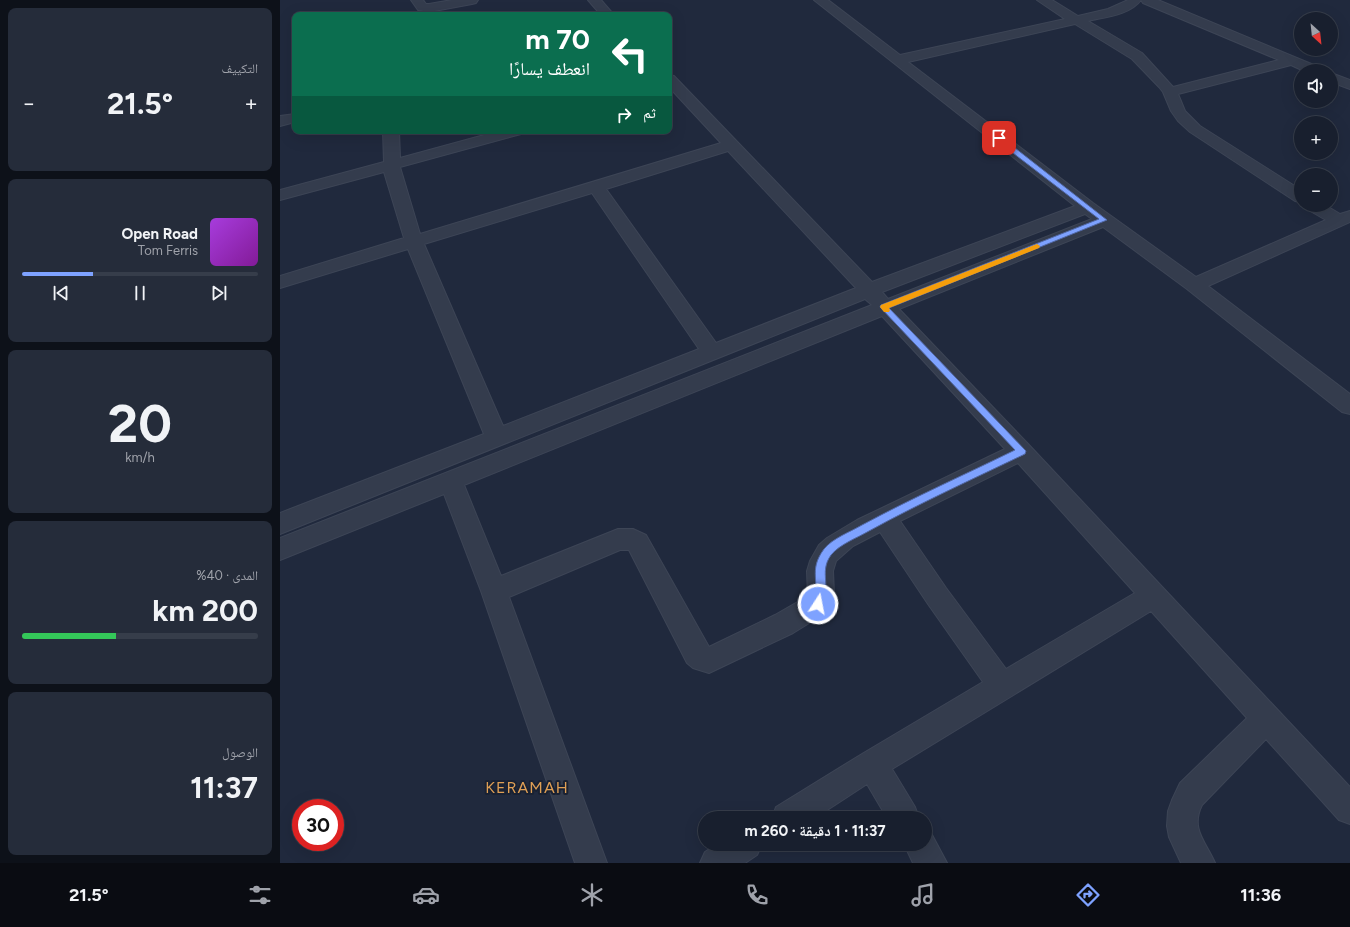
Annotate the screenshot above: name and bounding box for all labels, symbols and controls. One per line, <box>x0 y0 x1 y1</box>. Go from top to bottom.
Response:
north arrow <box>1294 12 1338 56</box>
map controls <box>1294 12 1338 212</box>
text: 70 m <box>525 22 590 56</box>
icon: left <box>604 28 656 80</box>
text: انعطف يسارًا <box>509 58 590 80</box>
text: التكييف <box>222 61 258 76</box>
button: sound <box>1294 64 1338 108</box>
text: 21.5° <box>107 85 173 122</box>
text: − <box>22 90 36 117</box>
text: + <box>244 90 258 117</box>
icon: right <box>613 104 635 126</box>
text: ثم <box>643 104 656 122</box>
button: + <box>1294 116 1338 160</box>
pin <box>982 121 1016 155</box>
icon: arrive <box>988 127 1010 149</box>
button: − <box>1294 168 1338 212</box>
text: Open Road <box>121 225 198 243</box>
text: Tom Ferris <box>138 243 198 258</box>
icon: previous <box>50 282 72 304</box>
icon: pause <box>129 282 151 304</box>
icon: next <box>208 282 230 304</box>
text: 20 <box>108 393 172 455</box>
text: km/h <box>125 450 155 465</box>
text: المدى · 40% <box>196 568 258 583</box>
position arrow <box>797 583 839 625</box>
text: 200 km <box>152 592 258 629</box>
text: الوصول <box>222 745 258 760</box>
text: 11:37 <box>190 769 258 806</box>
district label: KERAMAH <box>485 778 569 797</box>
speed limit sign: 30 <box>292 799 344 851</box>
text: 11:37 · 1 دقيقة · 260 m <box>744 822 886 840</box>
icon: filters <box>246 881 274 909</box>
icon: car <box>412 881 440 909</box>
icon: climate <box>578 881 606 909</box>
icon: phone <box>743 881 771 909</box>
icon: music <box>909 881 937 909</box>
icon: directions <box>1074 881 1102 909</box>
text: 21.5° <box>69 884 109 906</box>
text: 11:36 <box>1240 884 1281 906</box>

